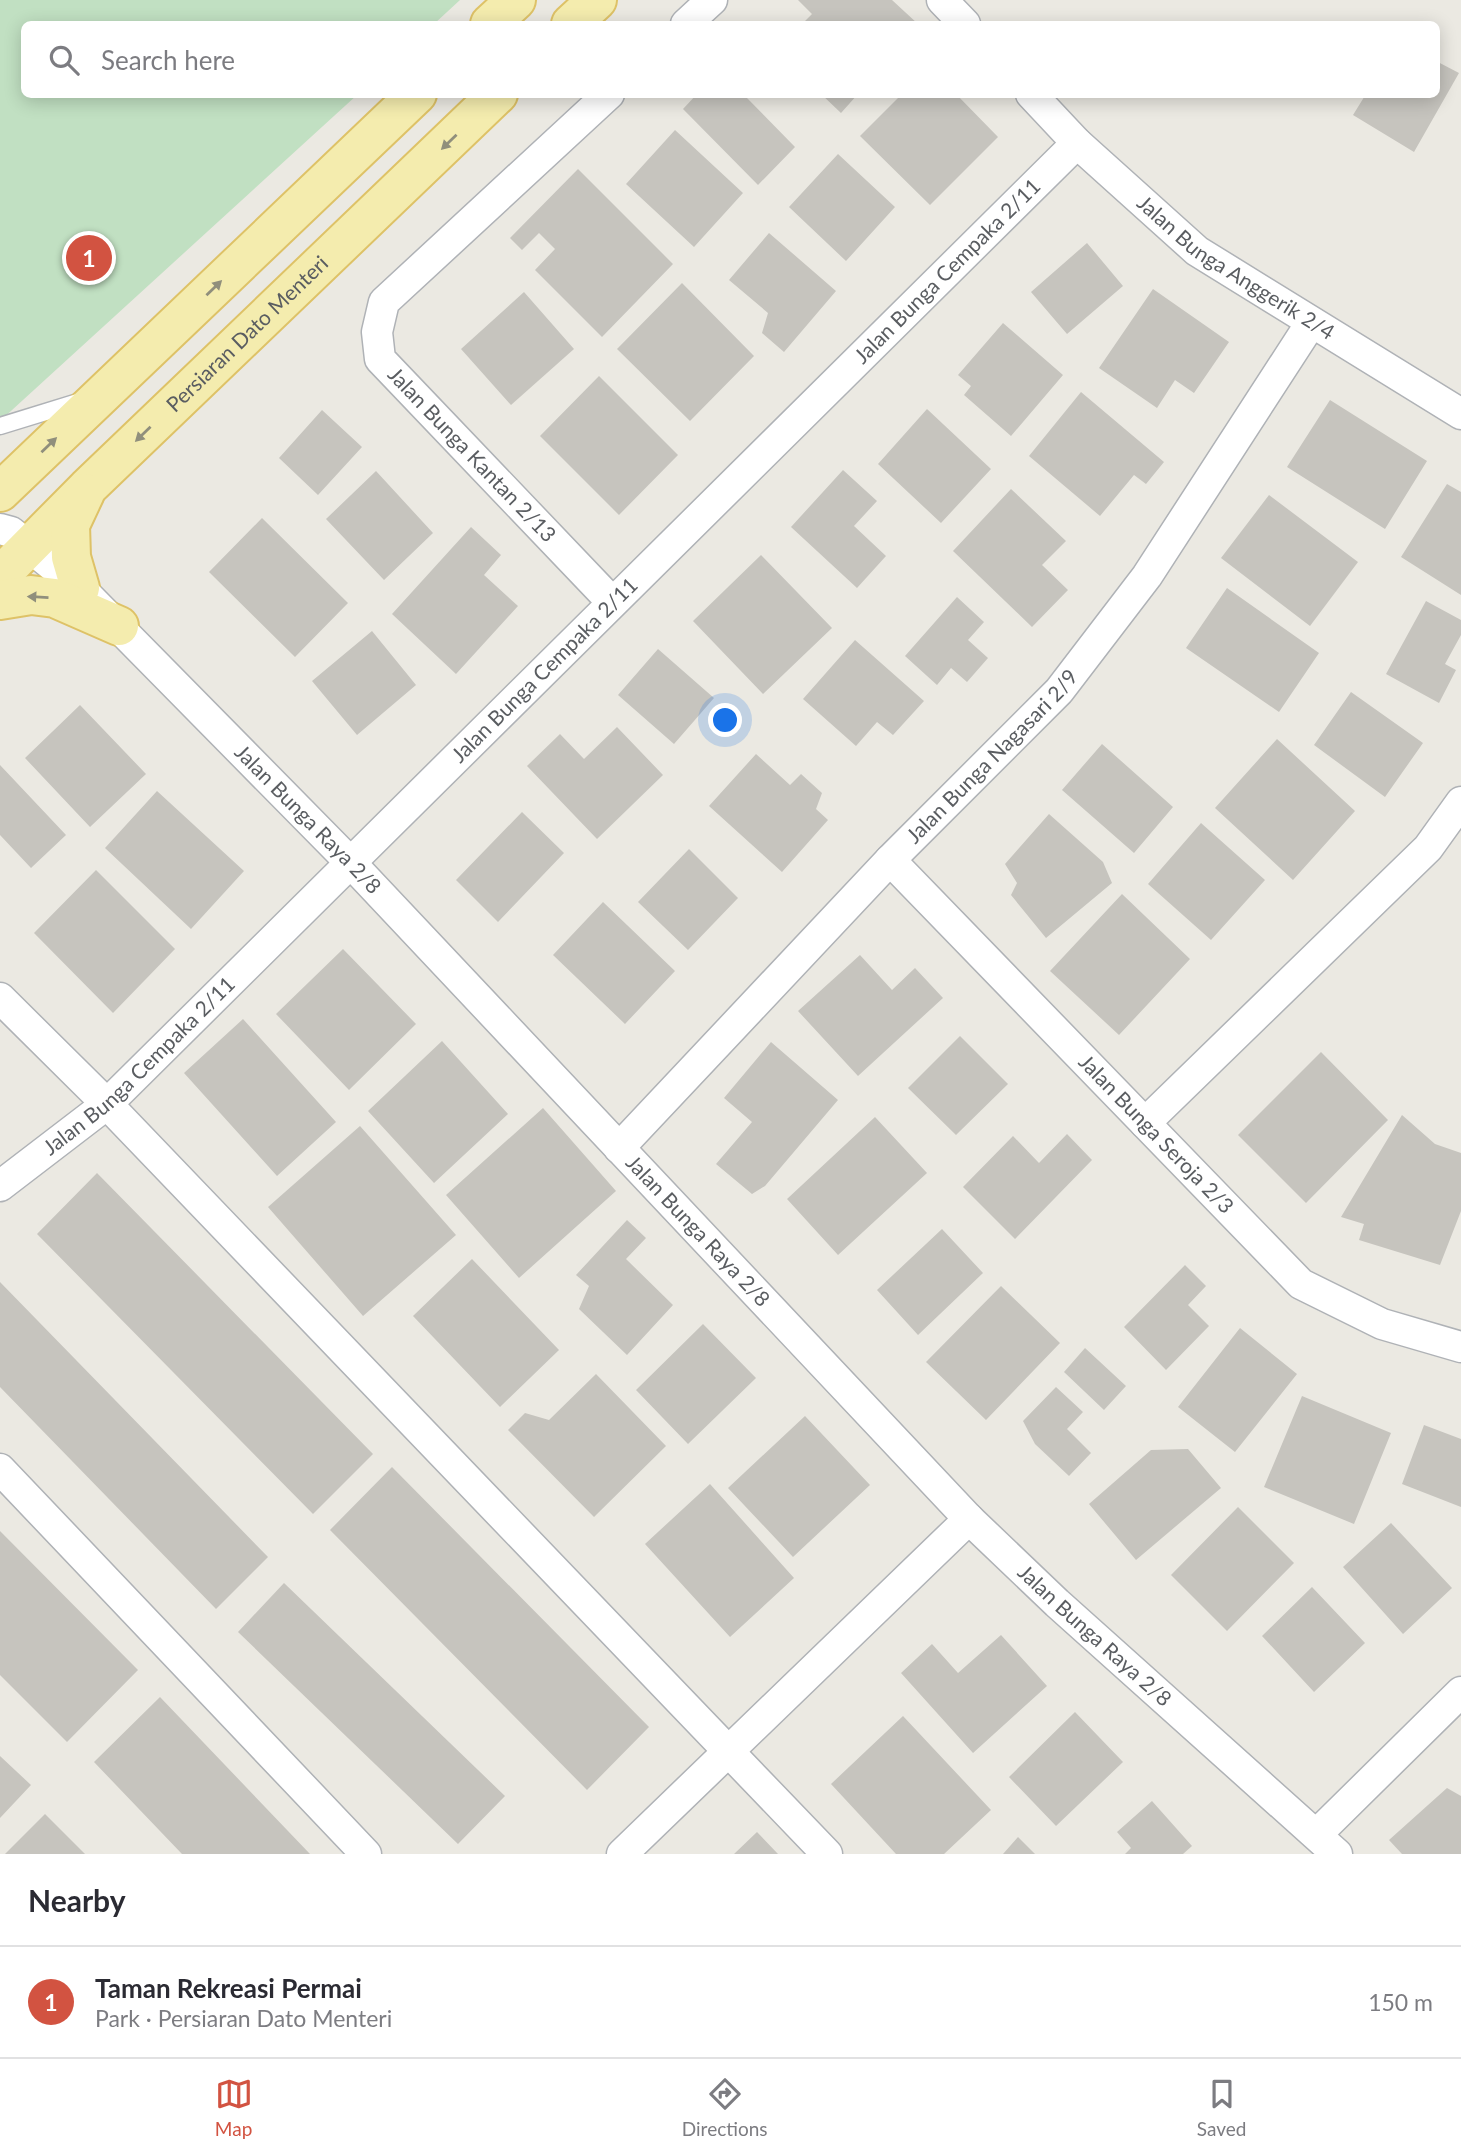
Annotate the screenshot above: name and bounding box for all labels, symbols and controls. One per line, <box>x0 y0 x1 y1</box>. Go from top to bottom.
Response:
search box <box>21 21 1440 98</box>
icon: search <box>45 41 83 79</box>
text: Search here <box>101 44 235 76</box>
one-way arrow <box>441 133 458 149</box>
street label: Jalan Bunga Cempaka 2/11 <box>848 173 1045 368</box>
street label: Jalan Bunga Anggerik 2/4 <box>1133 189 1340 344</box>
pin: 1 <box>66 232 112 284</box>
street label: Persiaran Dato Menteri <box>160 250 332 416</box>
one-way arrow <box>205 280 222 296</box>
street label: Jalan Bunga Kantan 2/13 <box>384 361 562 546</box>
one-way arrow <box>135 426 152 442</box>
one-way arrow <box>41 436 58 453</box>
street label: Jalan Bunga Cempaka 2/11 <box>445 572 642 767</box>
one-way arrow <box>27 591 49 602</box>
street label: Jalan Bunga Nagasari 2/9 <box>900 664 1082 848</box>
your location <box>708 703 742 737</box>
street label: Jalan Bunga Raya 2/8 <box>230 739 387 898</box>
street label: Jalan Bunga Cempaka 2/11 <box>38 971 239 1159</box>
street label: Jalan Bunga Seroja 2/3 <box>1074 1049 1239 1218</box>
street label: Jalan Bunga Raya 2/8 <box>622 1149 776 1311</box>
street label: Jalan Bunga Raya 2/8 <box>1014 1559 1177 1711</box>
text: Nearby <box>28 1882 126 1918</box>
text: Taman Rekreasi Permai <box>95 1972 362 2004</box>
text: 1 <box>44 1988 58 2016</box>
text: 150 m <box>1368 1988 1433 2016</box>
text: Park · Persiaran Dato Menteri <box>95 2004 392 2032</box>
tab: Map <box>215 2075 253 2140</box>
tab: Directions <box>682 2075 768 2140</box>
tab: Saved <box>1197 2075 1246 2140</box>

